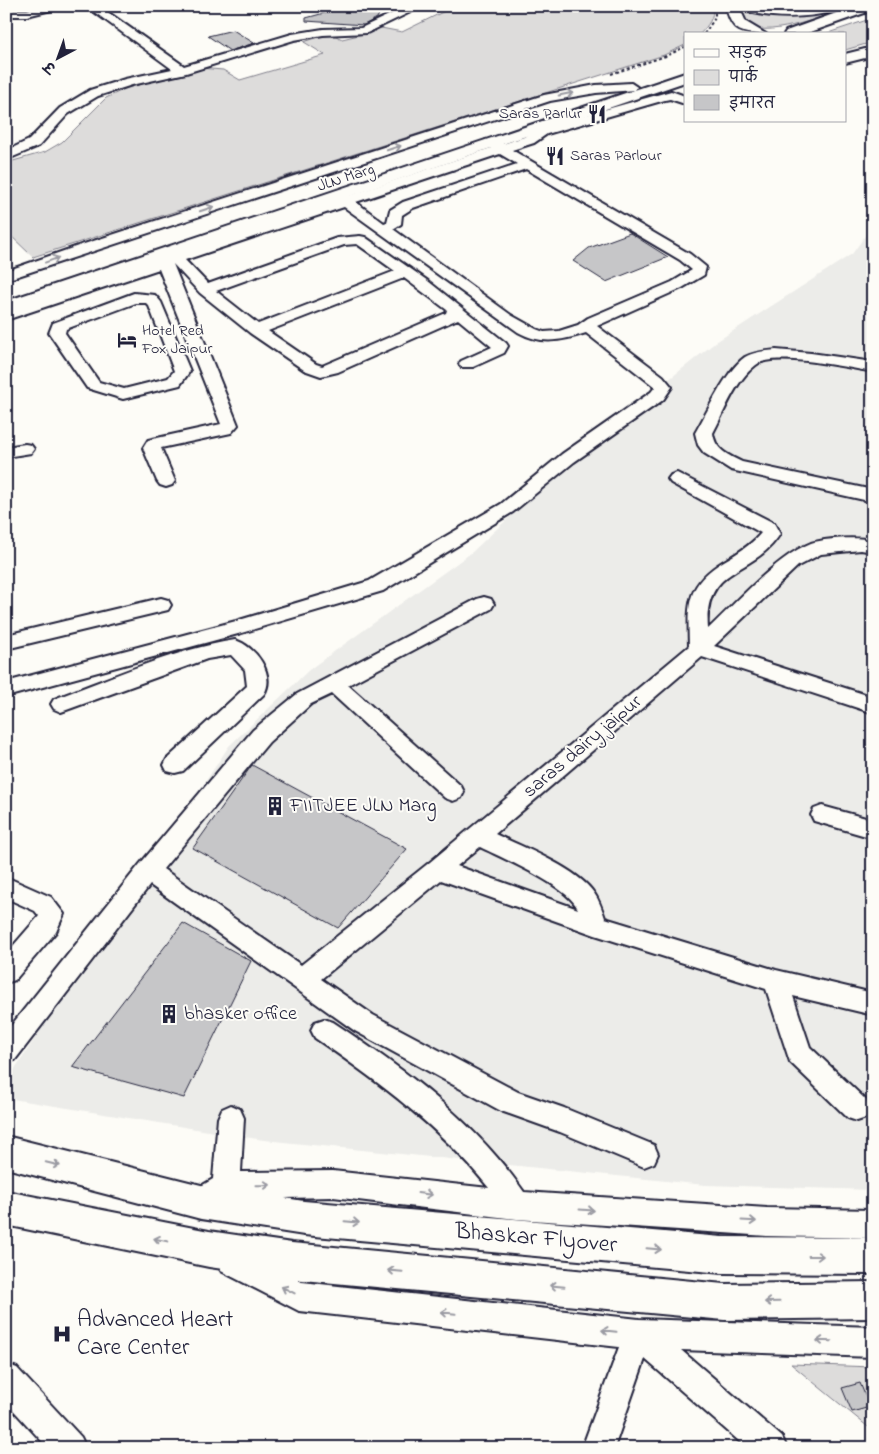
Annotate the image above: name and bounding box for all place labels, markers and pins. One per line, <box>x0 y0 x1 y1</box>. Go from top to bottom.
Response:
place label: Saras Parlur <box>499 102 582 126</box>
restaurant icon: Saras Parlur <box>586 103 608 125</box>
place label: Saras Parlour <box>570 144 662 168</box>
restaurant icon: Saras Parlour <box>544 145 566 167</box>
place label: Hotel Red Fox Jaipur <box>141 319 213 361</box>
hotel icon: Hotel Red Fox Jaipur <box>116 329 138 351</box>
place label: FIITJEE JLN Marg <box>289 792 437 822</box>
building icon: FIITJEE JLN Marg <box>264 795 286 817</box>
place label: bhasker office <box>184 1000 297 1029</box>
building icon: bhasker office <box>158 1003 180 1025</box>
place label: Advanced Heart Care Center <box>77 1303 233 1366</box>
hospital icon: Advanced Heart Care Center <box>51 1323 73 1345</box>

